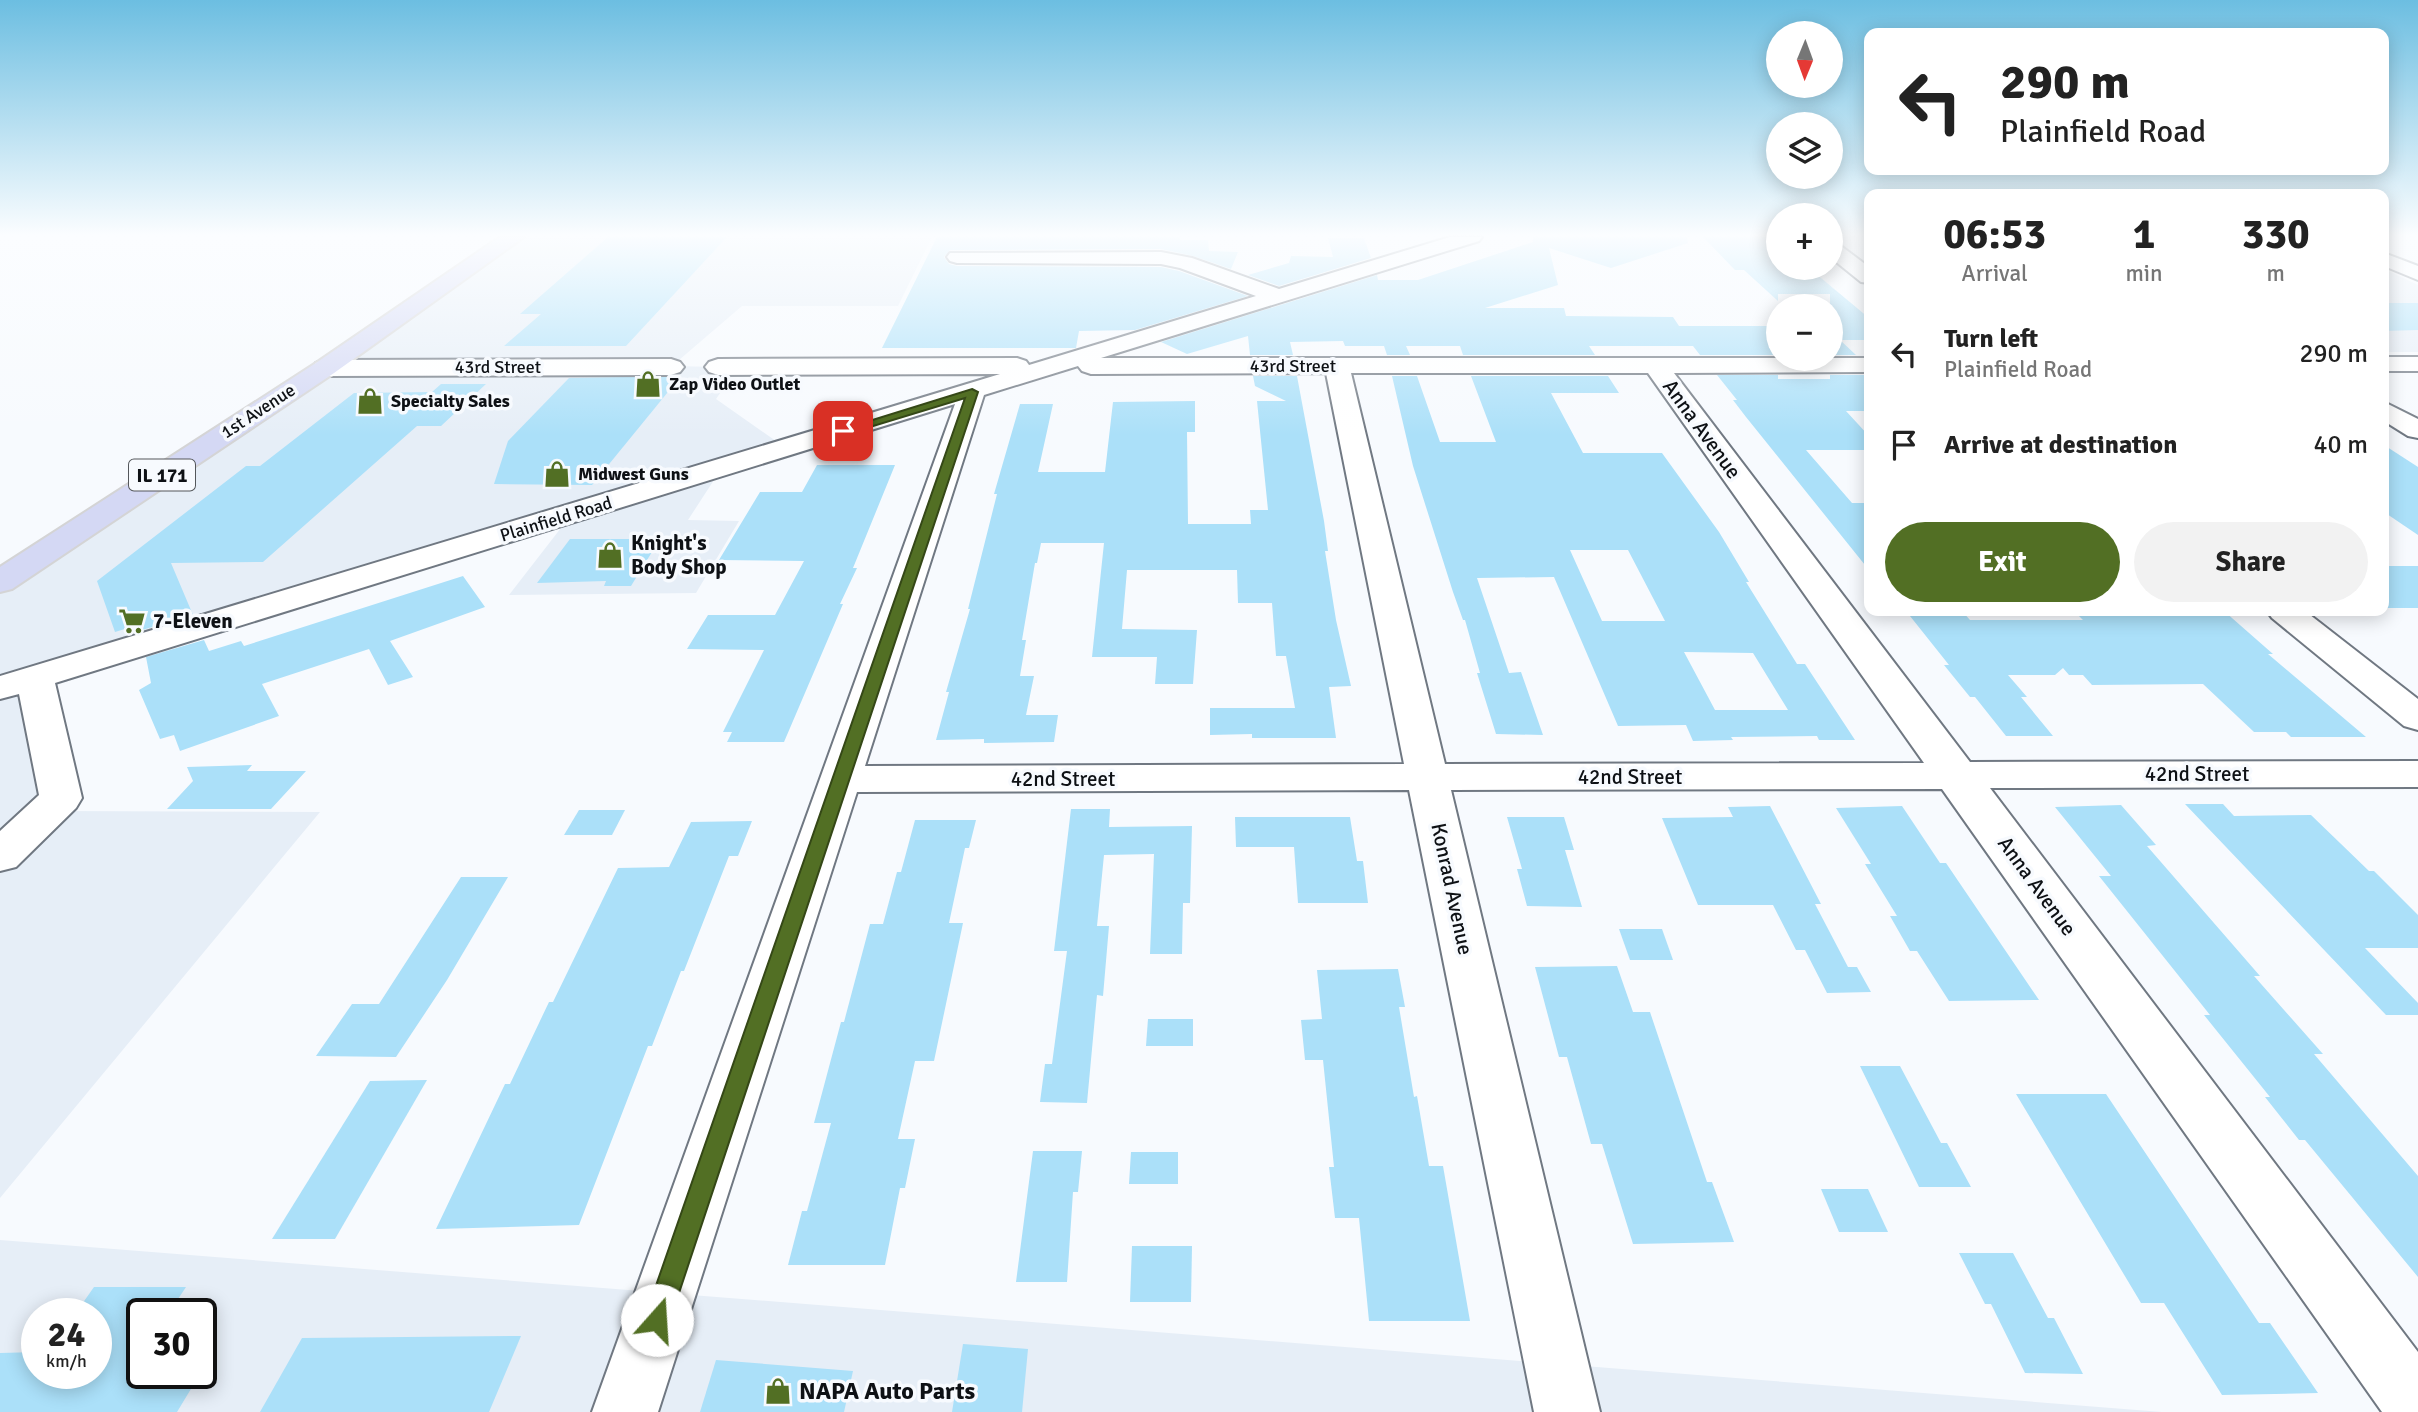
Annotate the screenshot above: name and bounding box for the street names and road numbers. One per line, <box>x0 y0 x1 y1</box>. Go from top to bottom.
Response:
street label: 43rd Street <box>1250 355 1336 377</box>
street label: 43rd Street <box>455 356 541 378</box>
street label: Anna Avenue <box>1657 374 1747 484</box>
street label: 1st Avenue <box>217 379 299 443</box>
road number: IL 171 <box>129 460 195 490</box>
street label: Plainfield Road <box>497 492 615 546</box>
street label: 42nd Street <box>2145 761 2249 787</box>
street label: 42nd Street <box>1578 764 1682 790</box>
street label: 42nd Street <box>1011 766 1115 792</box>
street label: Konrad Avenue <box>1425 821 1479 957</box>
street label: Anna Avenue <box>1992 831 2082 941</box>

